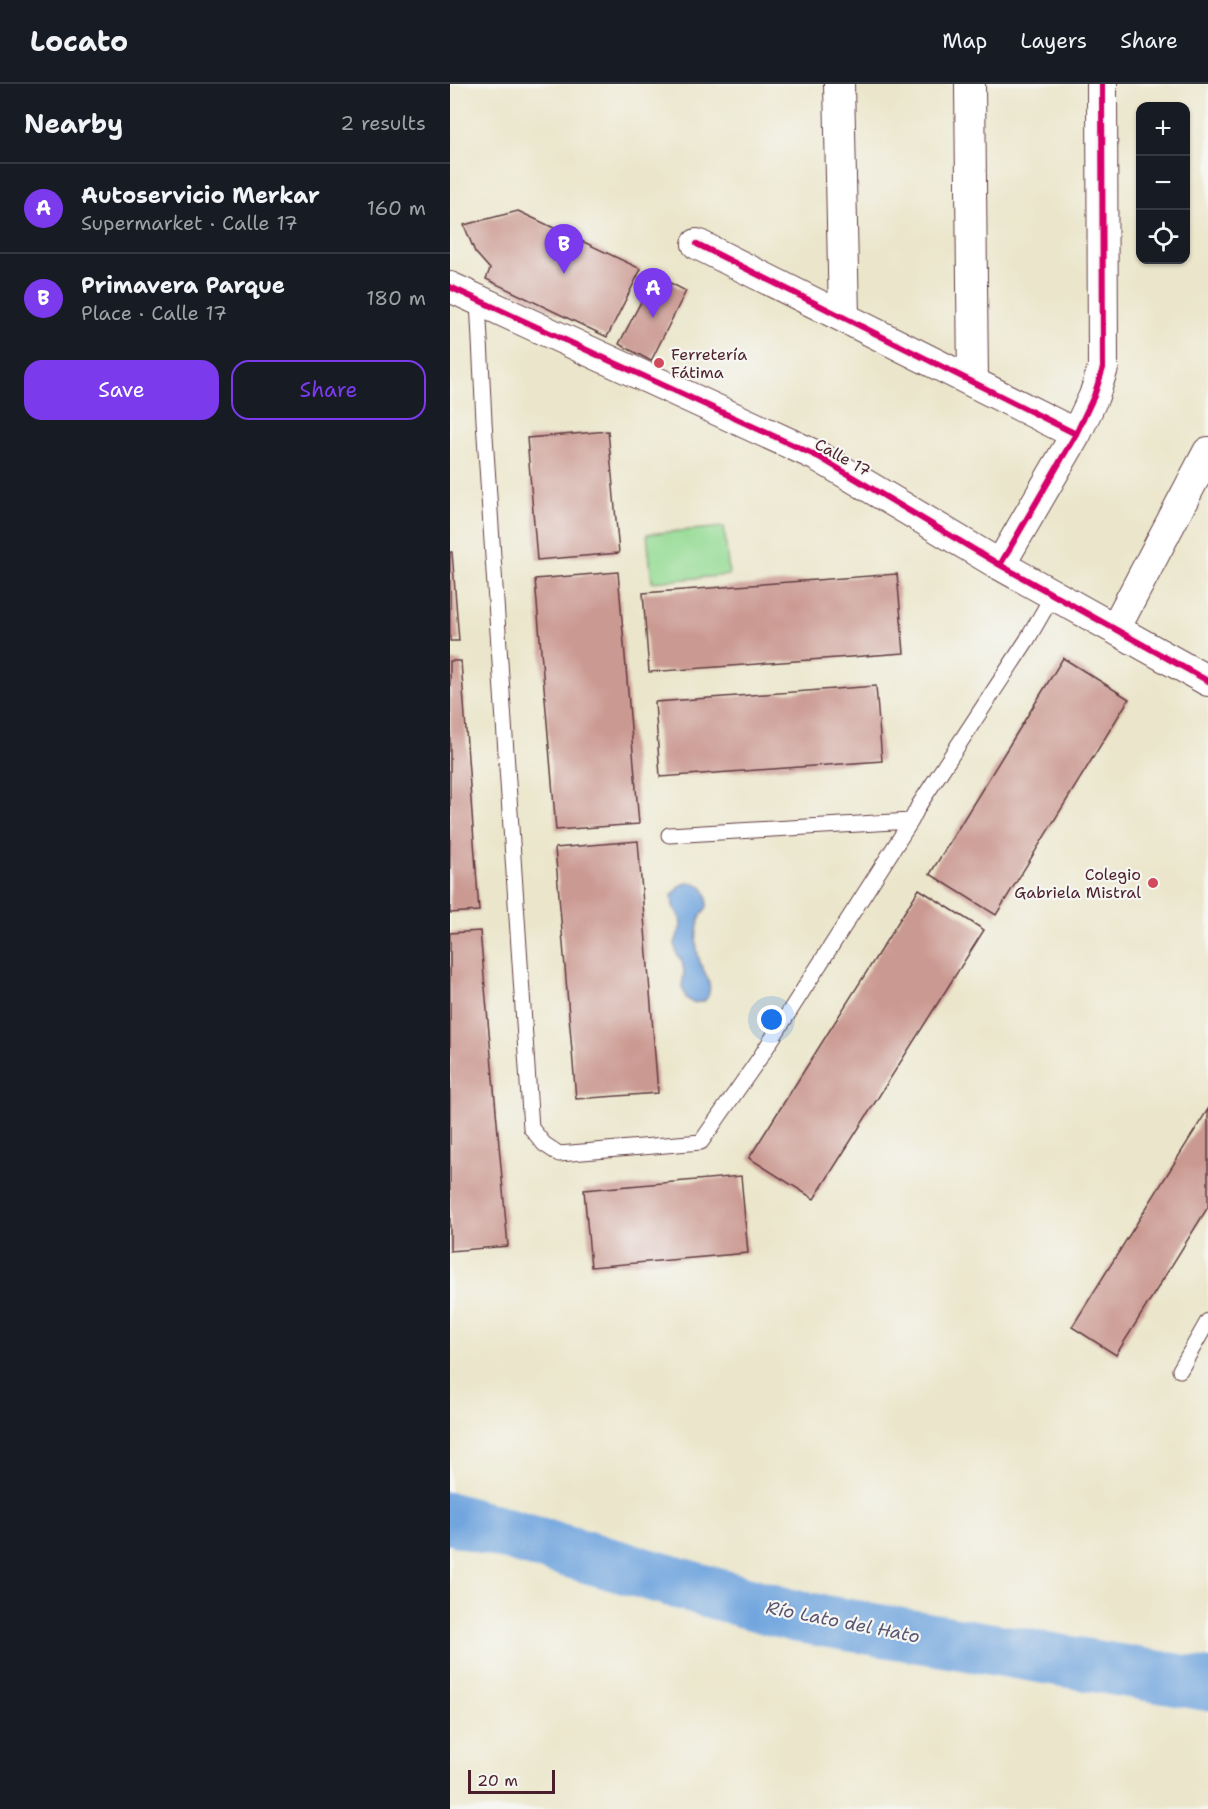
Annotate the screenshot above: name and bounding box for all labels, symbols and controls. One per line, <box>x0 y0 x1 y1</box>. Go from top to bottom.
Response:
text: Locato <box>30 22 128 60</box>
text: Map <box>942 27 987 55</box>
text: Layers <box>1020 27 1087 55</box>
text: Share <box>1120 27 1178 55</box>
map controls <box>1136 102 1190 264</box>
button: + <box>1136 102 1190 156</box>
text: Nearby <box>24 106 123 141</box>
text: 2 results <box>340 110 426 136</box>
button: − <box>1136 156 1190 210</box>
text: Autoservicio Merkar <box>81 181 320 210</box>
text: A <box>36 195 51 221</box>
text: 160 m <box>367 195 426 221</box>
text: Supermarket · Calle 17 <box>81 210 298 236</box>
button: locate <box>1136 210 1190 264</box>
pin: B <box>544 224 584 274</box>
pin: A <box>634 268 672 318</box>
text: Primavera Parque <box>81 271 285 300</box>
text: B <box>37 285 50 311</box>
text: 180 m <box>366 285 426 311</box>
text: Place · Calle 17 <box>81 300 227 326</box>
place label: Ferretería Fátima <box>671 344 747 383</box>
marker: Ferretería Fátima <box>652 356 666 370</box>
button: Save <box>24 360 219 420</box>
button: Share <box>231 360 426 420</box>
street label: Calle 17 <box>811 434 874 481</box>
place label: Colegio Gabriela Mistral <box>1014 864 1141 903</box>
marker: Colegio Gabriela Mistral <box>1146 876 1160 890</box>
your location <box>757 1005 786 1034</box>
water label: Río Lato del Hato <box>764 1595 922 1649</box>
scale bar <box>468 1767 555 1794</box>
text: 20 m <box>477 1770 518 1791</box>

